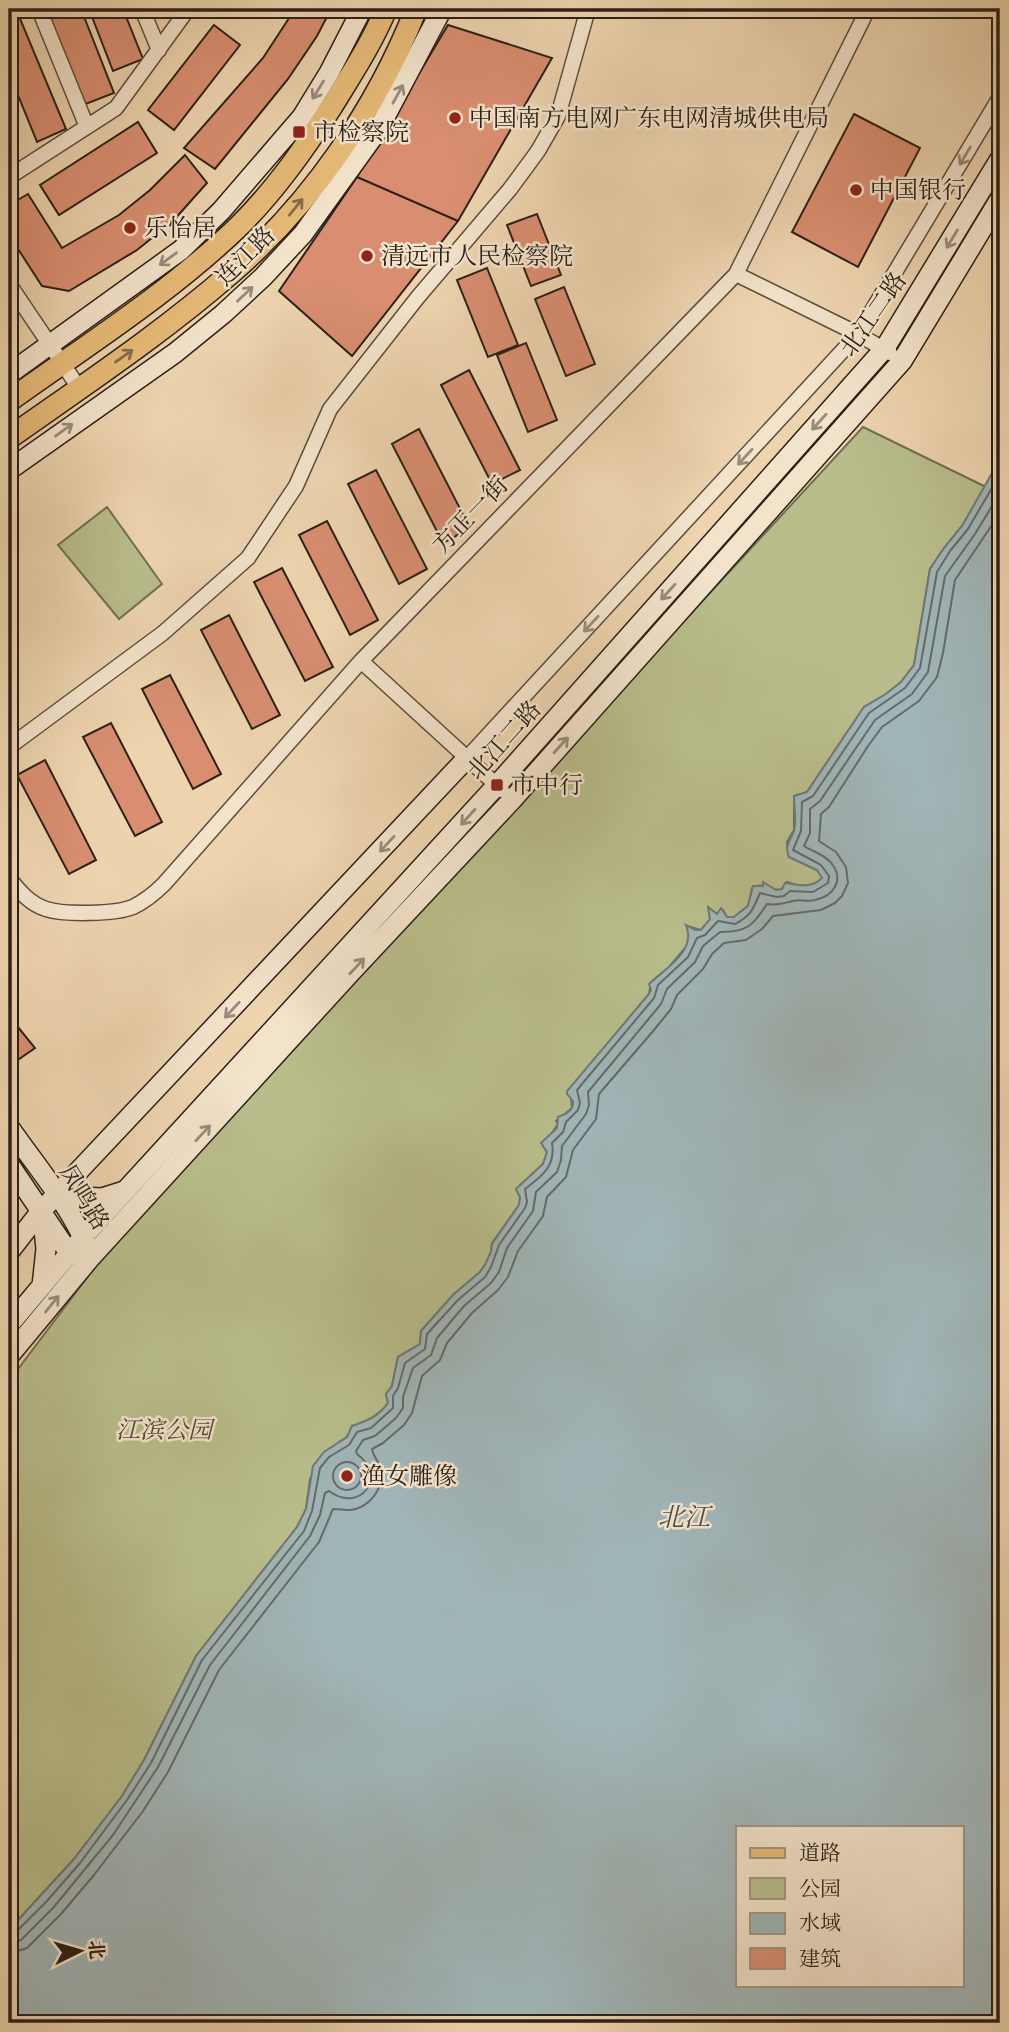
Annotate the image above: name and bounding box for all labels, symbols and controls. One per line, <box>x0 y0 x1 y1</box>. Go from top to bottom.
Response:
one-way arrow <box>311 80 325 100</box>
one-way arrow <box>392 84 405 105</box>
place label: 中国南方电网广东电网清城供电局 <box>469 102 829 134</box>
marker: 中国南方电网广东电网清城供电局 <box>447 110 463 126</box>
place label: 市检察院 <box>313 116 409 148</box>
marker: 市检察院 <box>291 124 307 140</box>
one-way arrow <box>958 145 972 165</box>
place label: 中国银行 <box>870 174 966 206</box>
marker: 中国银行 <box>848 182 864 198</box>
one-way arrow <box>288 199 303 217</box>
place label: 乐怡居 <box>144 212 216 244</box>
street label: 连江路 <box>208 219 282 293</box>
marker: 乐怡居 <box>122 220 138 236</box>
one-way arrow <box>945 228 959 248</box>
place label: 清远市人民检察院 <box>381 240 573 272</box>
marker: 清远市人民检察院 <box>359 248 375 264</box>
one-way arrow <box>159 252 178 267</box>
street label: 北江二路 <box>832 266 914 362</box>
one-way arrow <box>236 285 253 302</box>
one-way arrow <box>114 349 133 363</box>
one-way arrow <box>811 413 828 430</box>
one-way arrow <box>54 423 73 438</box>
one-way arrow <box>737 448 754 465</box>
street label: 方正一街 <box>425 469 515 561</box>
one-way arrow <box>660 583 676 601</box>
one-way arrow <box>583 615 600 632</box>
street label: 北江二路 <box>460 694 548 786</box>
one-way arrow <box>553 736 569 754</box>
place label: 市中行 <box>511 769 583 801</box>
marker: 市中行 <box>489 777 505 793</box>
one-way arrow <box>460 808 476 826</box>
one-way arrow <box>379 835 396 852</box>
one-way arrow <box>348 958 365 975</box>
one-way arrow <box>223 1001 240 1018</box>
one-way arrow <box>194 1125 211 1142</box>
street label: 凤鸣路 <box>51 1158 117 1236</box>
one-way arrow <box>44 1295 60 1313</box>
park label: 江滨公园 <box>116 1414 216 1446</box>
place label: 渔女雕像 <box>361 1460 457 1492</box>
marker: 渔女雕像 <box>339 1468 355 1484</box>
water label: 北江 <box>658 1500 714 1535</box>
legend <box>736 1826 964 1986</box>
text: 道路 <box>799 1839 841 1867</box>
text: 公园 <box>799 1875 841 1903</box>
text: 水域 <box>799 1909 841 1937</box>
north arrow <box>46 1916 116 1986</box>
text: 北 <box>82 1939 110 1960</box>
text: 建筑 <box>799 1945 841 1973</box>

